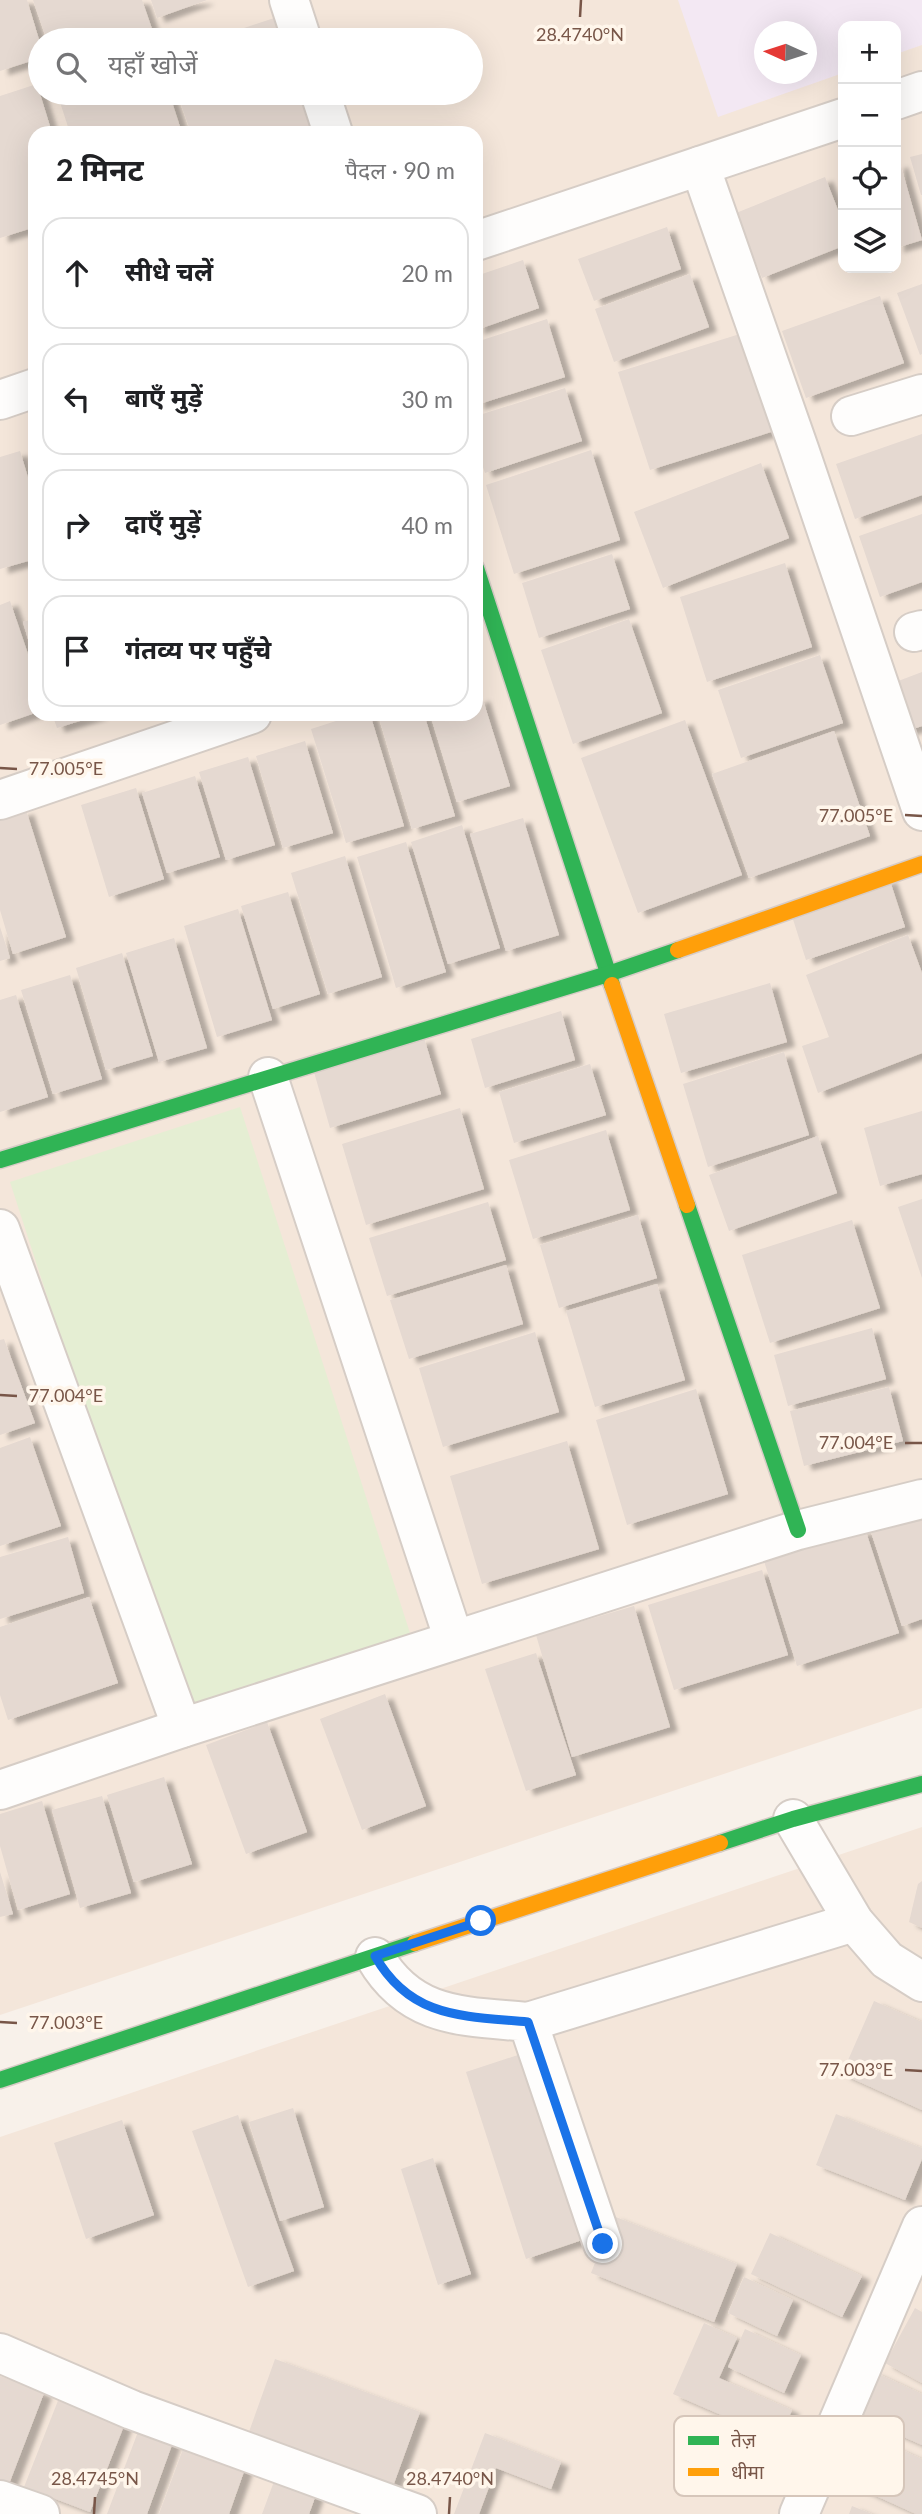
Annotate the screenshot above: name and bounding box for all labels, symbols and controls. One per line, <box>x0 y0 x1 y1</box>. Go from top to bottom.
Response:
north arrow <box>754 21 817 84</box>
map controls <box>838 21 901 273</box>
button: + <box>838 21 901 84</box>
text: 28.4740°N <box>536 23 624 45</box>
search box <box>28 28 483 105</box>
icon: search <box>52 48 90 86</box>
text: यहाँ खोजें <box>108 48 198 80</box>
button: − <box>838 84 901 147</box>
button: locate <box>838 147 901 210</box>
text: 2 मिनट <box>56 151 144 187</box>
text: पैदल · 90 m <box>345 156 455 184</box>
button: layers <box>838 210 901 273</box>
icon: ahead <box>58 254 96 292</box>
text: सीधे चलें <box>125 255 213 287</box>
text: 20 m <box>402 259 453 287</box>
icon: left <box>58 380 96 418</box>
text: बाएँ मुड़ें <box>125 381 203 413</box>
text: 30 m <box>402 385 453 413</box>
icon: right <box>58 506 96 544</box>
text: दाएँ मुड़ें <box>125 507 201 539</box>
text: 40 m <box>402 511 453 539</box>
icon: arrive <box>58 632 96 670</box>
text: गंतव्य पर पहुँचे <box>125 633 271 665</box>
text: 77.005°E <box>29 757 103 779</box>
text: 77.005°E <box>819 804 893 826</box>
text: 77.004°E <box>29 1384 103 1406</box>
text: 77.004°E <box>819 1431 893 1453</box>
route start <box>465 1905 496 1936</box>
text: 77.003°E <box>29 2011 103 2033</box>
text: 77.003°E <box>819 2058 893 2080</box>
route end <box>587 2228 618 2259</box>
legend <box>674 2416 904 2496</box>
text: तेज़ <box>731 2428 757 2451</box>
text: धीमा <box>731 2460 765 2483</box>
text: 28.4745°N <box>51 2467 139 2489</box>
text: 28.4740°N <box>406 2467 494 2489</box>

